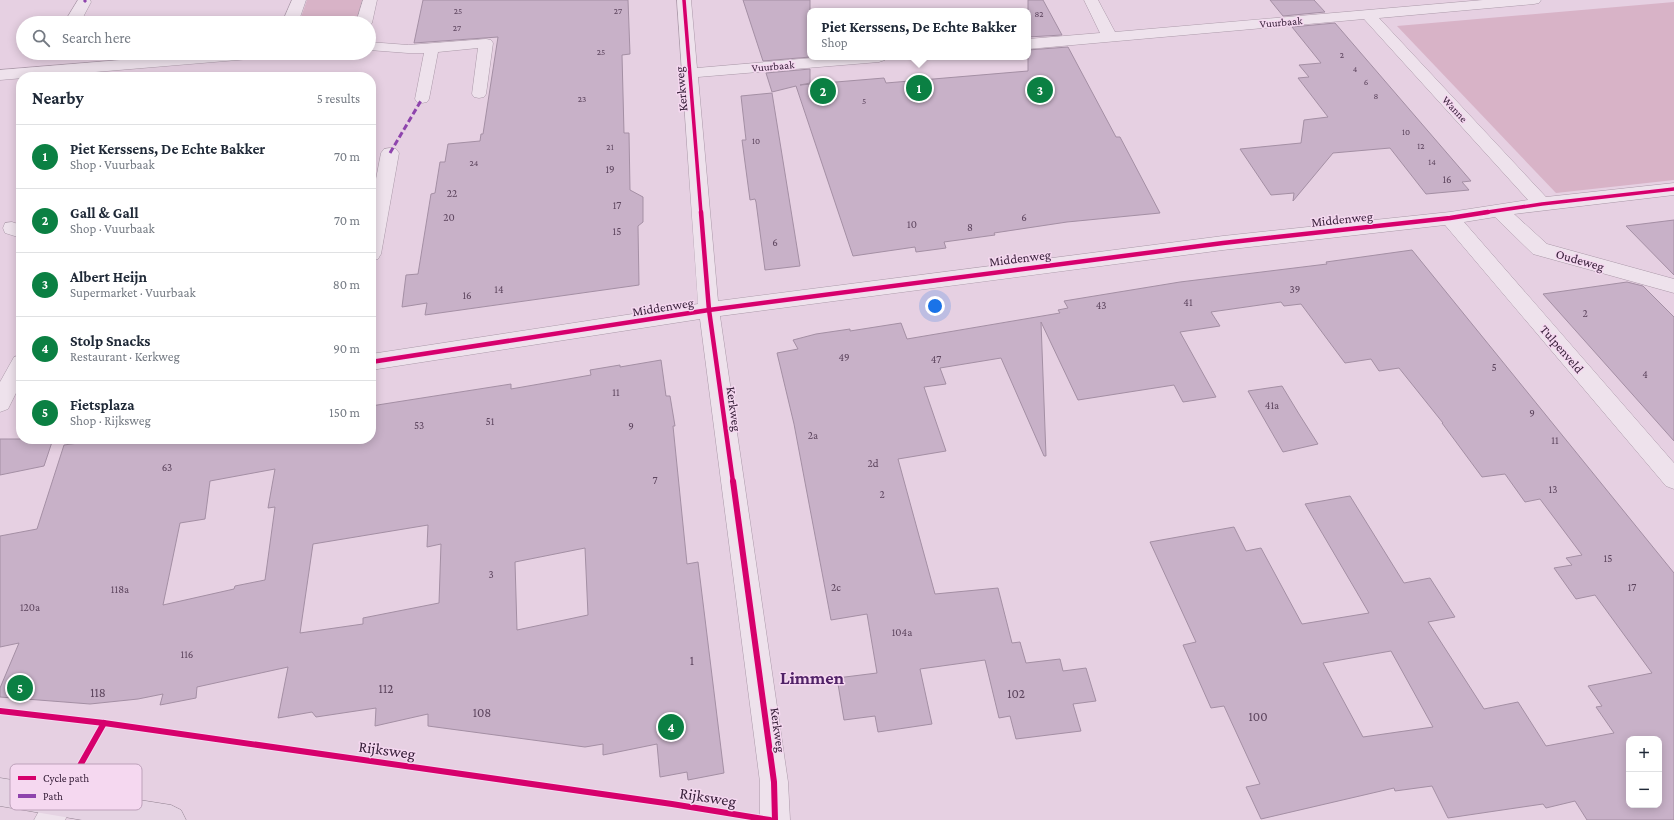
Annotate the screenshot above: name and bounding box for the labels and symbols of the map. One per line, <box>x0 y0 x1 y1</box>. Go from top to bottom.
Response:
house number: 25 <box>454 6 462 16</box>
house number: 27 <box>614 6 622 16</box>
house number: 82 <box>1034 9 1044 19</box>
street label: Vuurbaak <box>1259 14 1304 30</box>
house number: 27 <box>453 23 461 33</box>
house number: 25 <box>597 47 605 57</box>
house number: 2 <box>1340 50 1344 60</box>
street label: Vuurbaak <box>751 58 796 74</box>
house number: 4 <box>1353 64 1358 74</box>
street label: Kerkweg <box>672 65 690 112</box>
pin: 1 <box>906 73 932 103</box>
pin: 3 <box>1027 75 1053 105</box>
pin: 2 <box>810 76 836 106</box>
house number: 6 <box>1364 77 1369 87</box>
house number: 8 <box>1374 91 1379 101</box>
street label: Wanne <box>1440 93 1470 125</box>
house number: 23 <box>578 94 586 104</box>
house number: 5 <box>862 96 866 106</box>
house number: 10 <box>1402 127 1410 137</box>
house number: 10 <box>752 136 760 146</box>
house number: 12 <box>1417 141 1425 151</box>
house number: 21 <box>606 142 614 152</box>
house number: 14 <box>1428 157 1436 167</box>
house number: 24 <box>470 158 479 168</box>
house number: 19 <box>605 163 615 175</box>
house number: 16 <box>1442 173 1452 185</box>
house number: 22 <box>447 187 457 199</box>
house number: 17 <box>613 199 621 211</box>
street label: Middenweg <box>1310 208 1374 230</box>
house number: 20 <box>443 211 455 223</box>
house number: 6 <box>1021 211 1027 223</box>
house number: 10 <box>907 218 917 230</box>
house number: 8 <box>967 221 973 233</box>
house number: 15 <box>613 225 621 237</box>
house number: 6 <box>772 236 778 248</box>
street label: Oudeweg <box>1554 246 1607 274</box>
street label: Middenweg <box>988 247 1052 269</box>
house number: 14 <box>494 283 504 295</box>
house number: 39 <box>1290 283 1300 295</box>
house number: 16 <box>462 289 472 301</box>
street label: Middenweg <box>631 295 695 319</box>
your location <box>925 296 945 316</box>
house number: 41 <box>1183 296 1193 308</box>
house number: 43 <box>1096 299 1106 311</box>
house number: 2 <box>1582 307 1588 319</box>
street label: Tulpenveld <box>1537 322 1587 376</box>
house number: 49 <box>838 351 850 363</box>
house number: 47 <box>931 353 941 365</box>
house number: 5 <box>1491 361 1497 373</box>
house number: 4 <box>1642 368 1648 380</box>
house number: 11 <box>612 386 620 398</box>
street label: Kerkweg <box>723 386 745 433</box>
house number: 41a <box>1265 399 1279 411</box>
house number: 9 <box>1529 407 1535 419</box>
house number: 51 <box>486 415 495 427</box>
house number: 53 <box>414 419 424 431</box>
house number: 9 <box>628 420 634 432</box>
house number: 2a <box>808 429 818 441</box>
house number: 11 <box>1551 434 1559 446</box>
house number: 2d <box>867 457 879 469</box>
house number: 63 <box>162 461 172 473</box>
house number: 7 <box>652 474 658 486</box>
house number: 13 <box>1549 483 1557 495</box>
house number: 2 <box>879 488 885 500</box>
house number: 15 <box>1604 552 1612 564</box>
house number: 3 <box>488 568 494 580</box>
house number: 2c <box>831 581 841 593</box>
house number: 17 <box>1628 581 1636 593</box>
house number: 118a <box>111 583 129 595</box>
house number: 120a <box>20 601 40 613</box>
house number: 104a <box>892 626 912 638</box>
house number: 116 <box>181 648 193 660</box>
house number: 1 <box>690 653 694 668</box>
district label: Limmen <box>780 668 845 688</box>
pin: 5 <box>7 673 33 703</box>
house number: 112 <box>379 681 393 696</box>
house number: 118 <box>90 685 106 700</box>
house number: 102 <box>1007 686 1025 701</box>
house number: 108 <box>473 705 491 720</box>
street label: Kerkweg <box>767 707 789 754</box>
house number: 100 <box>1248 709 1268 724</box>
pin: 4 <box>658 712 684 742</box>
street label: Rijksweg <box>357 738 417 763</box>
legend <box>10 764 142 810</box>
text: Cycle path <box>43 772 89 785</box>
street label: Rijksweg <box>678 784 738 811</box>
text: Path <box>43 790 63 802</box>

